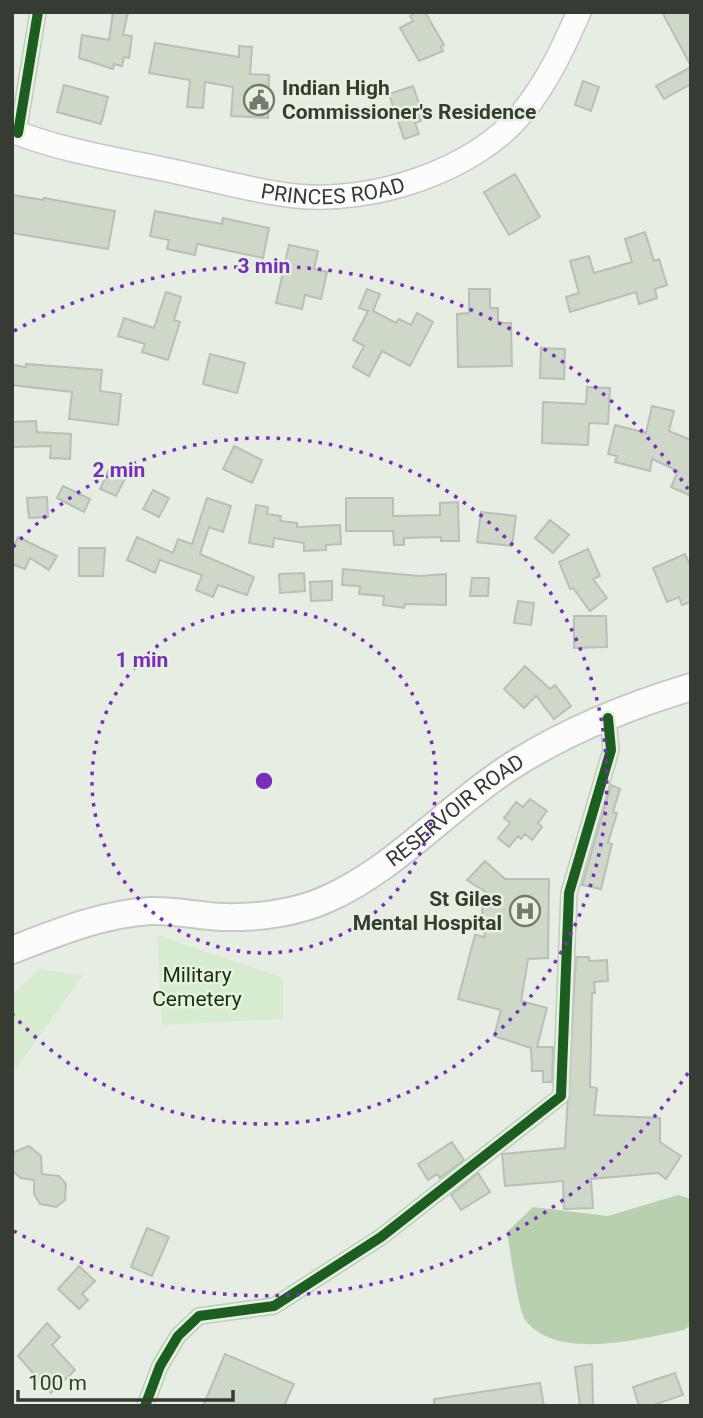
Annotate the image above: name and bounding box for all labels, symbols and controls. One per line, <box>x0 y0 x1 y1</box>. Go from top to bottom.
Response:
place label: Indian High Commissioner's Residence <box>282 76 536 124</box>
public building icon: Indian High Commissioner's Residence <box>242 83 276 117</box>
street label: PRINCES ROAD <box>259 173 408 209</box>
text: 3 min <box>238 254 290 278</box>
text: 2 min <box>93 458 145 482</box>
text: 1 min <box>116 648 168 672</box>
street label: RESERVOIR ROAD <box>382 749 528 872</box>
centre of rings <box>252 769 276 793</box>
place label: St Giles Mental Hospital <box>353 887 502 935</box>
hospital icon: St Giles Mental Hospital <box>508 894 542 928</box>
park label: Military Cemetery <box>152 963 242 1011</box>
scale bar <box>18 1358 233 1402</box>
text: 100 m <box>28 1371 87 1395</box>

